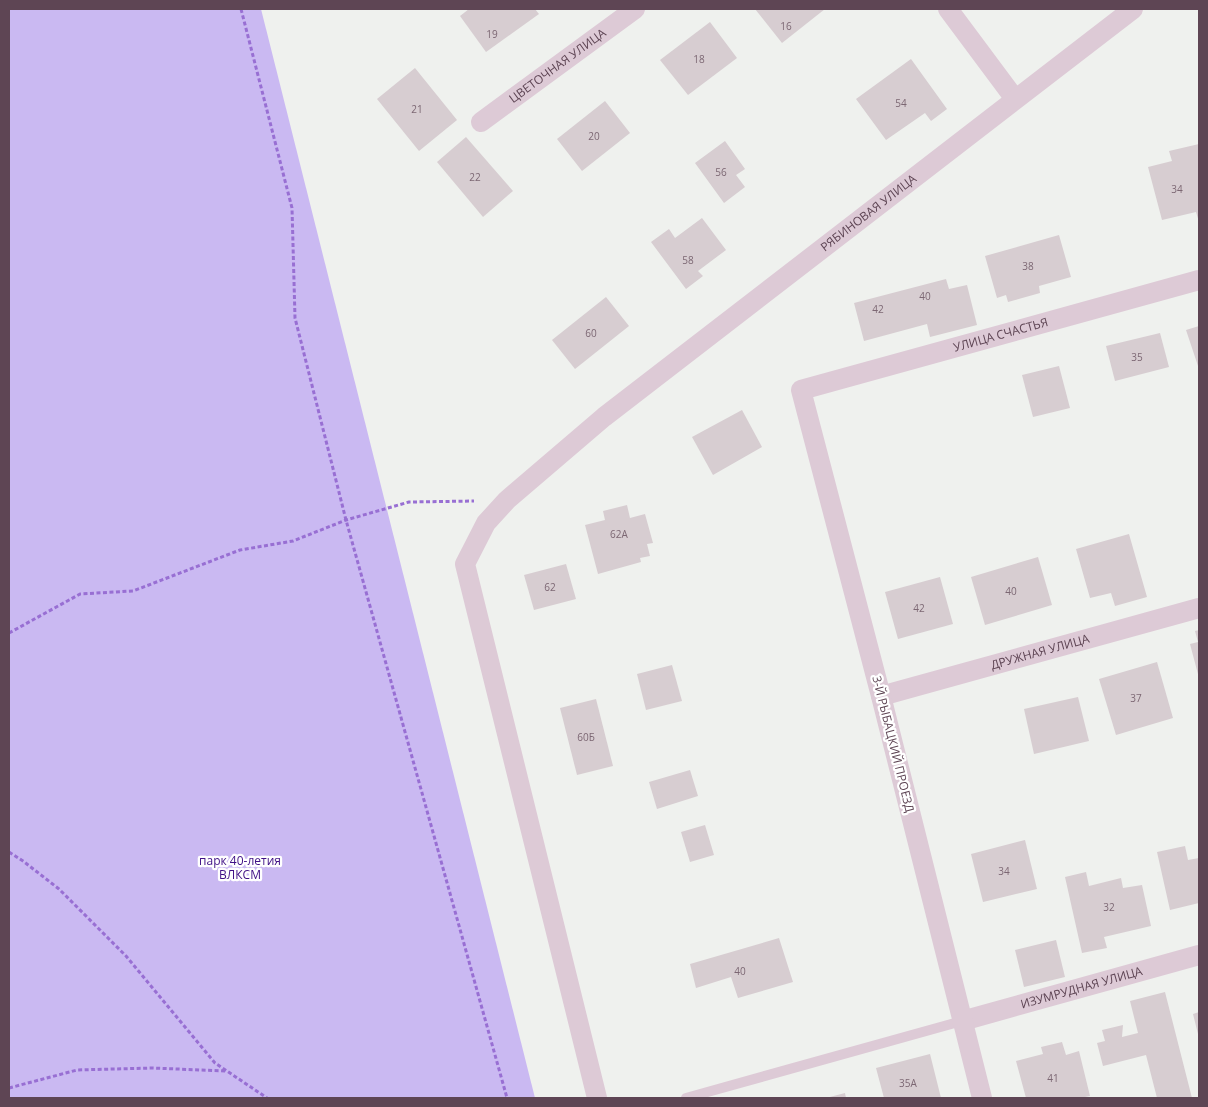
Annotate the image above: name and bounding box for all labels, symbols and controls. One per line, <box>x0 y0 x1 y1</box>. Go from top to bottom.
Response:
house number: 16 <box>780 19 792 33</box>
street label: ЦВЕТОЧНАЯ УЛИЦА <box>505 24 609 107</box>
house number: 19 <box>486 27 498 41</box>
house number: 18 <box>693 52 705 66</box>
house number: 54 <box>895 96 907 110</box>
house number: 21 <box>411 102 423 116</box>
house number: 20 <box>588 129 600 143</box>
house number: 56 <box>715 165 727 179</box>
house number: 22 <box>469 170 481 184</box>
street label: РЯБИНОВАЯ УЛИЦА <box>817 170 920 255</box>
house number: 34 <box>1171 182 1183 196</box>
house number: 58 <box>682 253 694 267</box>
house number: 38 <box>1022 259 1034 273</box>
house number: 40 <box>919 289 931 303</box>
house number: 42 <box>872 302 884 316</box>
street label: УЛИЦА СЧАСТЬЯ <box>951 313 1050 355</box>
house number: 60 <box>585 326 597 340</box>
house number: 35 <box>1131 350 1143 364</box>
house number: 62А <box>610 527 629 541</box>
house number: 62 <box>544 580 556 594</box>
house number: 40 <box>1005 584 1017 598</box>
house number: 42 <box>913 601 925 615</box>
street label: ДРУЖНАЯ УЛИЦА <box>989 630 1091 673</box>
street label: 3-Й РЫБАЦКИЙ ПРОЕЗД <box>868 674 919 814</box>
house number: 37 <box>1130 691 1142 705</box>
house number: 60Б <box>577 730 595 744</box>
park label: парк 40-летия ВЛКСМ <box>199 852 281 883</box>
house number: 34 <box>998 864 1010 878</box>
house number: 32 <box>1103 900 1115 914</box>
street label: ИЗУМРУДНАЯ УЛИЦА <box>1018 962 1145 1012</box>
house number: 40 <box>734 964 746 978</box>
house number: 41 <box>1047 1071 1059 1085</box>
house number: 35А <box>899 1076 918 1090</box>

